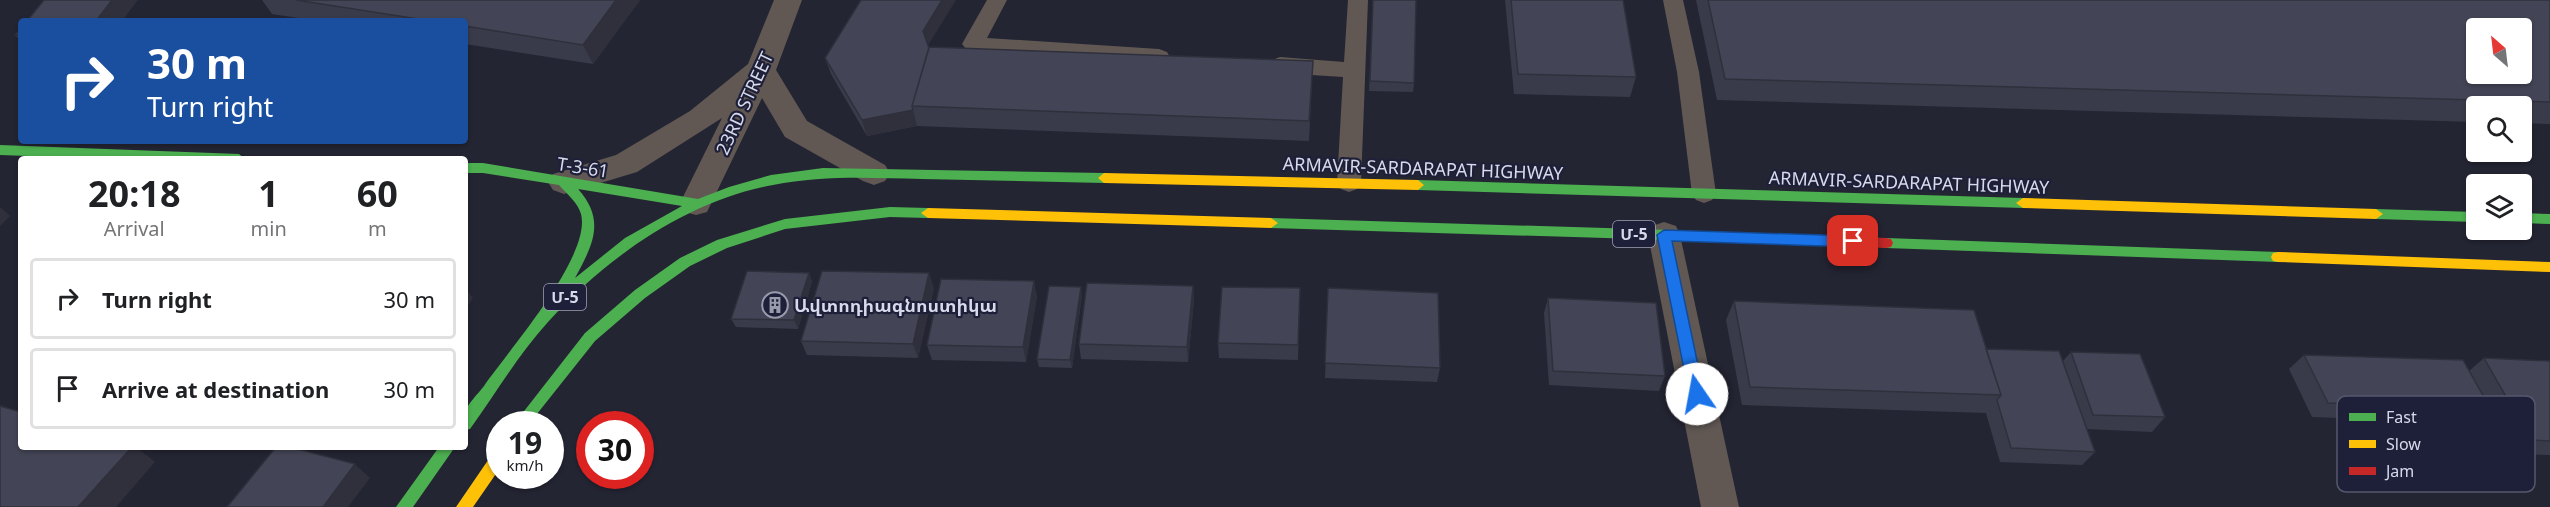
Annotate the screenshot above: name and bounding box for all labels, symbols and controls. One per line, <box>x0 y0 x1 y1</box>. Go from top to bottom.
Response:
north arrow <box>2466 18 2532 84</box>
map controls <box>2466 18 2532 240</box>
text: 30 m <box>147 34 247 91</box>
icon: right <box>48 42 126 120</box>
street label: 23RD STREET <box>710 48 778 158</box>
text: Turn right <box>147 88 273 125</box>
button: search <box>2466 96 2532 162</box>
street label: T-3-61 <box>556 151 610 183</box>
street label: ARMAVIR-SARDARAPAT HIGHWAY <box>1282 151 1564 185</box>
street label: ARMAVIR-SARDARAPAT HIGHWAY <box>1768 165 2050 199</box>
text: 20:18 <box>88 169 181 218</box>
text: 1 <box>258 169 279 218</box>
text: 60 <box>357 169 398 218</box>
button: layers <box>2466 174 2532 240</box>
text: Arrival <box>104 215 165 242</box>
text: min <box>251 215 287 242</box>
text: m <box>368 215 387 242</box>
pin <box>1827 215 1878 266</box>
road number: Մ-5 <box>1613 221 1655 247</box>
icon: arrive <box>1836 224 1869 257</box>
icon: right <box>51 282 84 315</box>
text: Turn right <box>102 284 212 314</box>
text: 30 m <box>384 284 435 314</box>
road number: Մ-5 <box>544 284 586 310</box>
building icon: Ավտոդիագնոստիկա <box>760 290 790 320</box>
place label: Ավտոդիագնոստիկա <box>794 293 997 317</box>
position arrow <box>1665 362 1729 426</box>
icon: arrive <box>51 372 84 405</box>
text: Arrive at destination <box>102 374 329 404</box>
text: 30 m <box>384 374 435 404</box>
legend <box>2337 396 2535 492</box>
text: Fast <box>2386 406 2417 428</box>
speed limit sign: 30 <box>576 411 654 489</box>
text: 19 <box>508 422 542 463</box>
text: Slow <box>2386 433 2421 455</box>
text: km/h <box>507 455 543 475</box>
text: Jam <box>2384 460 2414 482</box>

